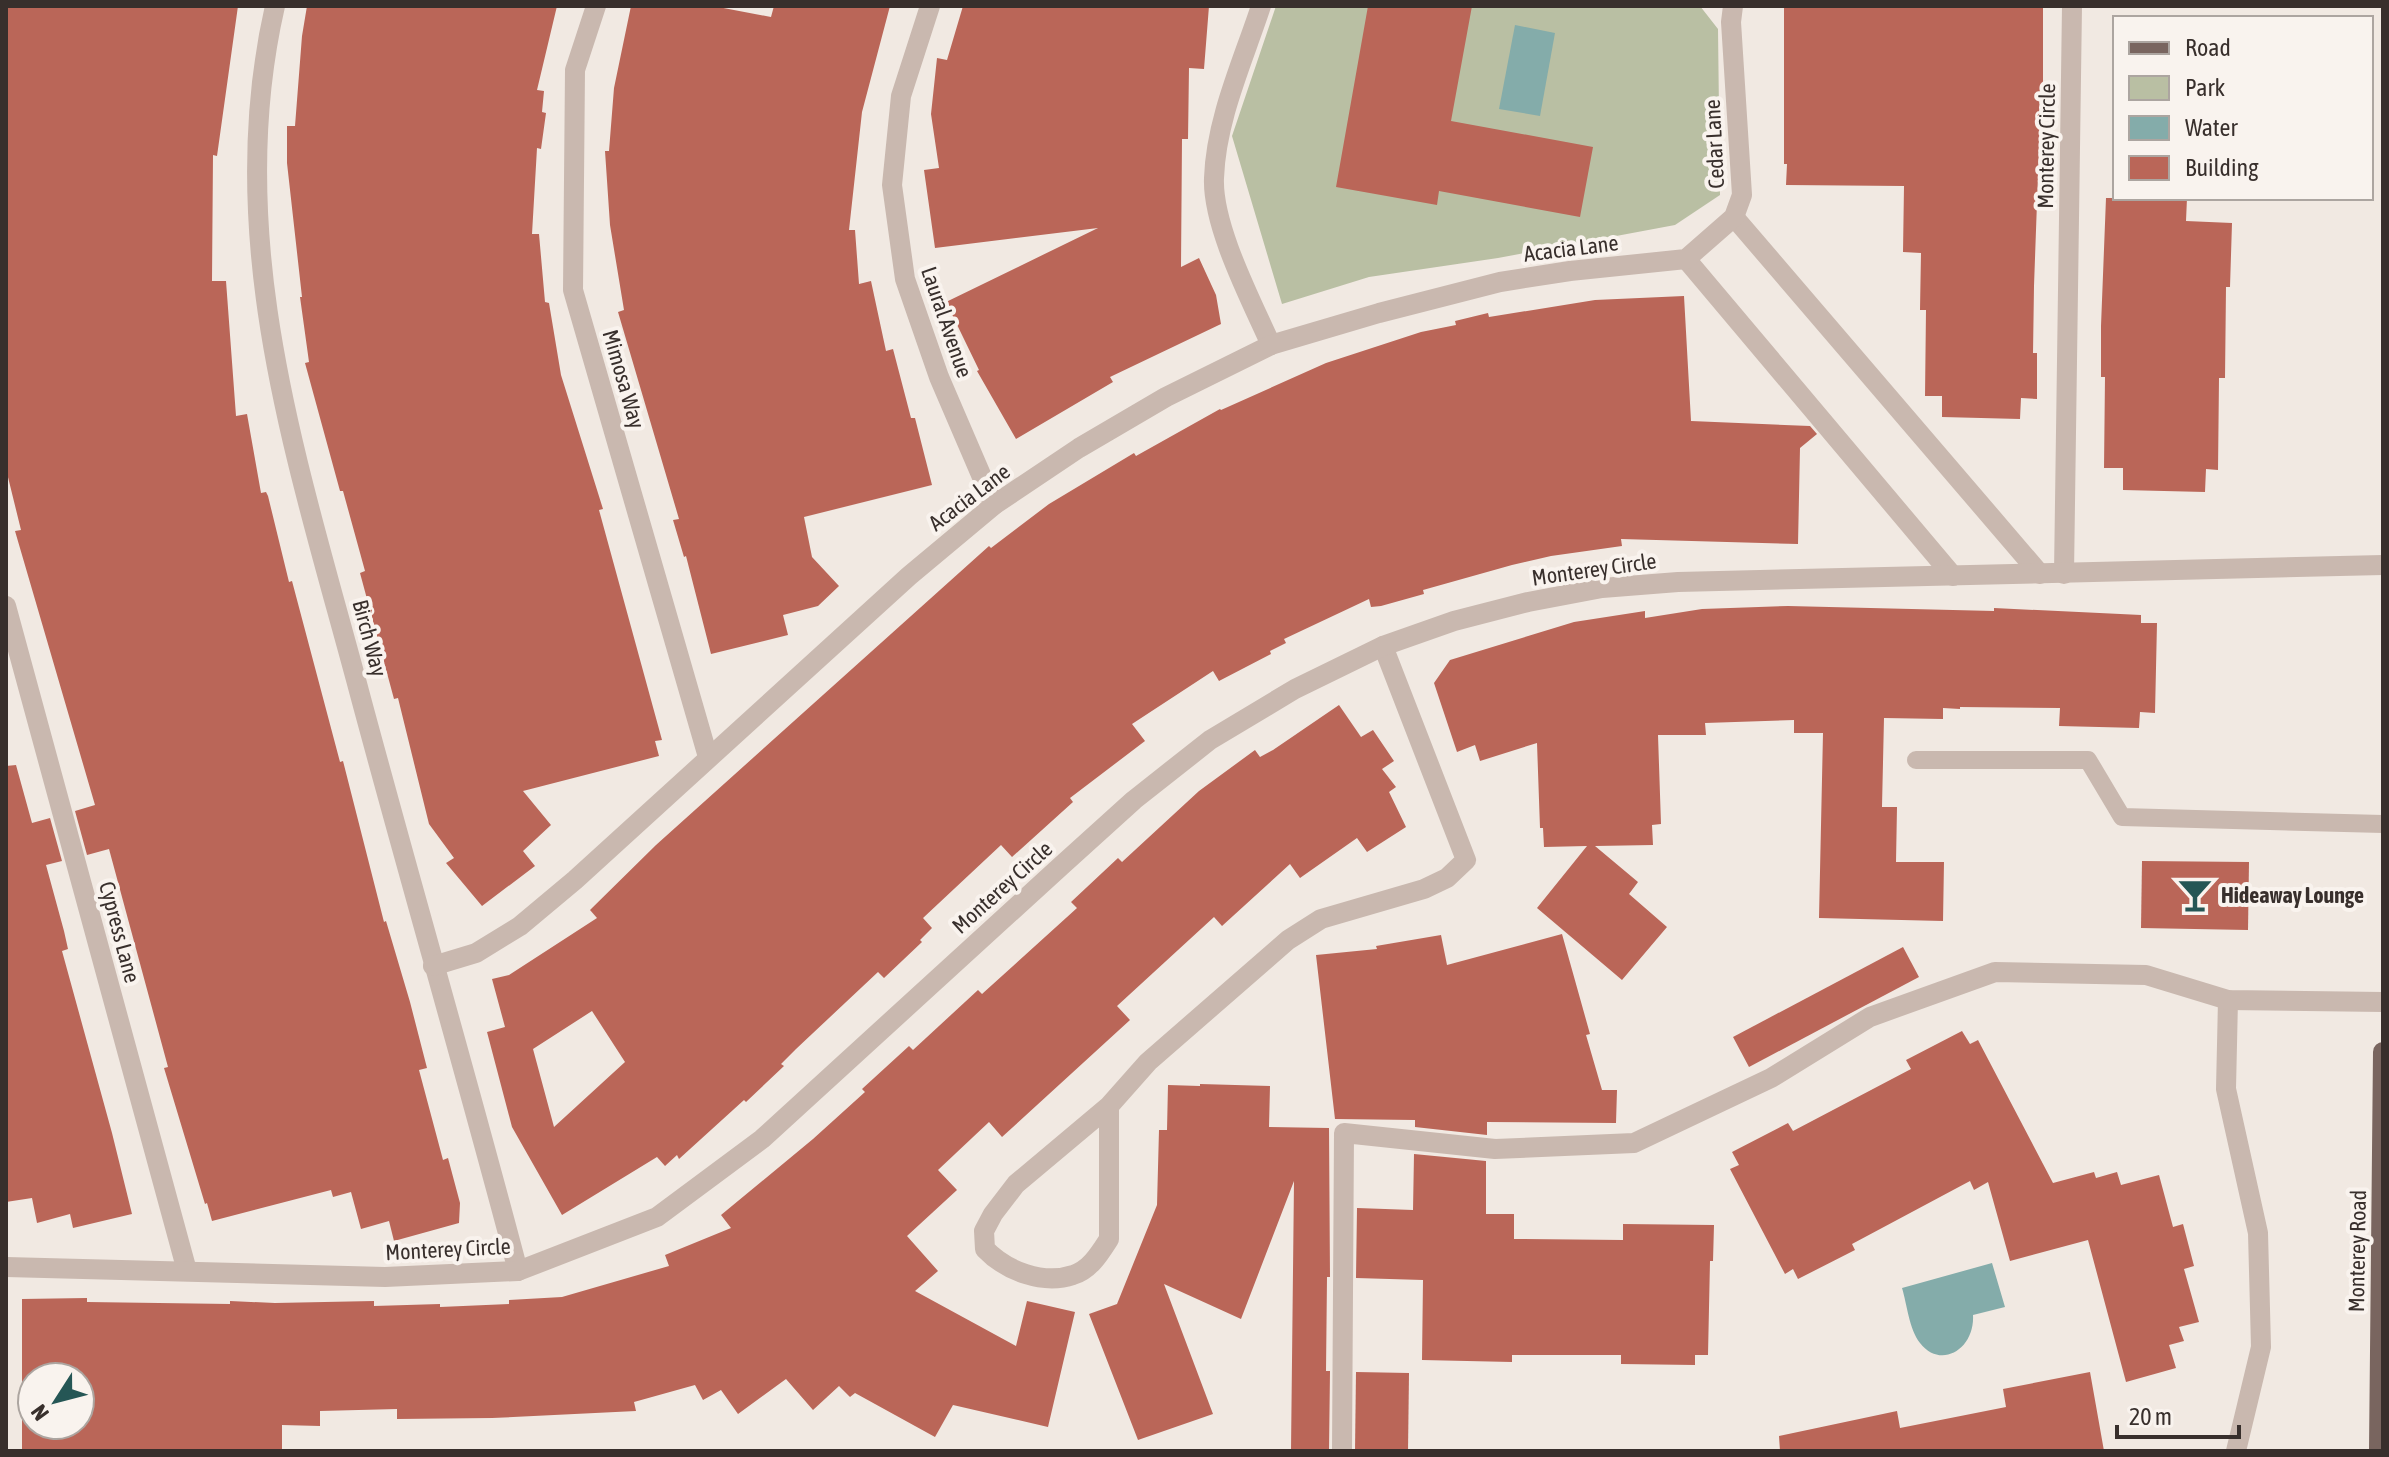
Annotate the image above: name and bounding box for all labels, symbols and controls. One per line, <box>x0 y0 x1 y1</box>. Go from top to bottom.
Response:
legend <box>2113 16 2373 200</box>
text: Road <box>2185 34 2231 61</box>
text: Park <box>2185 74 2226 101</box>
street label: Monterey Circle <box>2032 83 2060 209</box>
street label: Cedar Lane <box>1699 99 1729 189</box>
text: Water <box>2185 114 2238 141</box>
text: Building <box>2185 154 2259 181</box>
street label: Acacia Lane <box>1522 229 1620 267</box>
street label: Laural Avenue <box>916 263 978 381</box>
street label: Mimosa Way <box>598 327 650 431</box>
street label: Acacia Lane <box>923 458 1015 536</box>
street label: Monterey Circle <box>1530 547 1658 591</box>
street label: Birch Way <box>347 597 393 679</box>
street label: Monterey Circle <box>947 835 1057 939</box>
bar icon: Hideaway Lounge <box>2176 876 2214 914</box>
street label: Cypress Lane <box>94 878 146 986</box>
place label: Hideaway Lounge <box>2221 882 2364 908</box>
street label: Monterey Road <box>2343 1190 2371 1312</box>
street label: Monterey Circle <box>385 1233 511 1265</box>
north arrow <box>16 1361 96 1441</box>
scale bar <box>2117 1389 2239 1439</box>
text: N <box>25 1400 54 1426</box>
text: 20 m <box>2129 1403 2172 1430</box>

